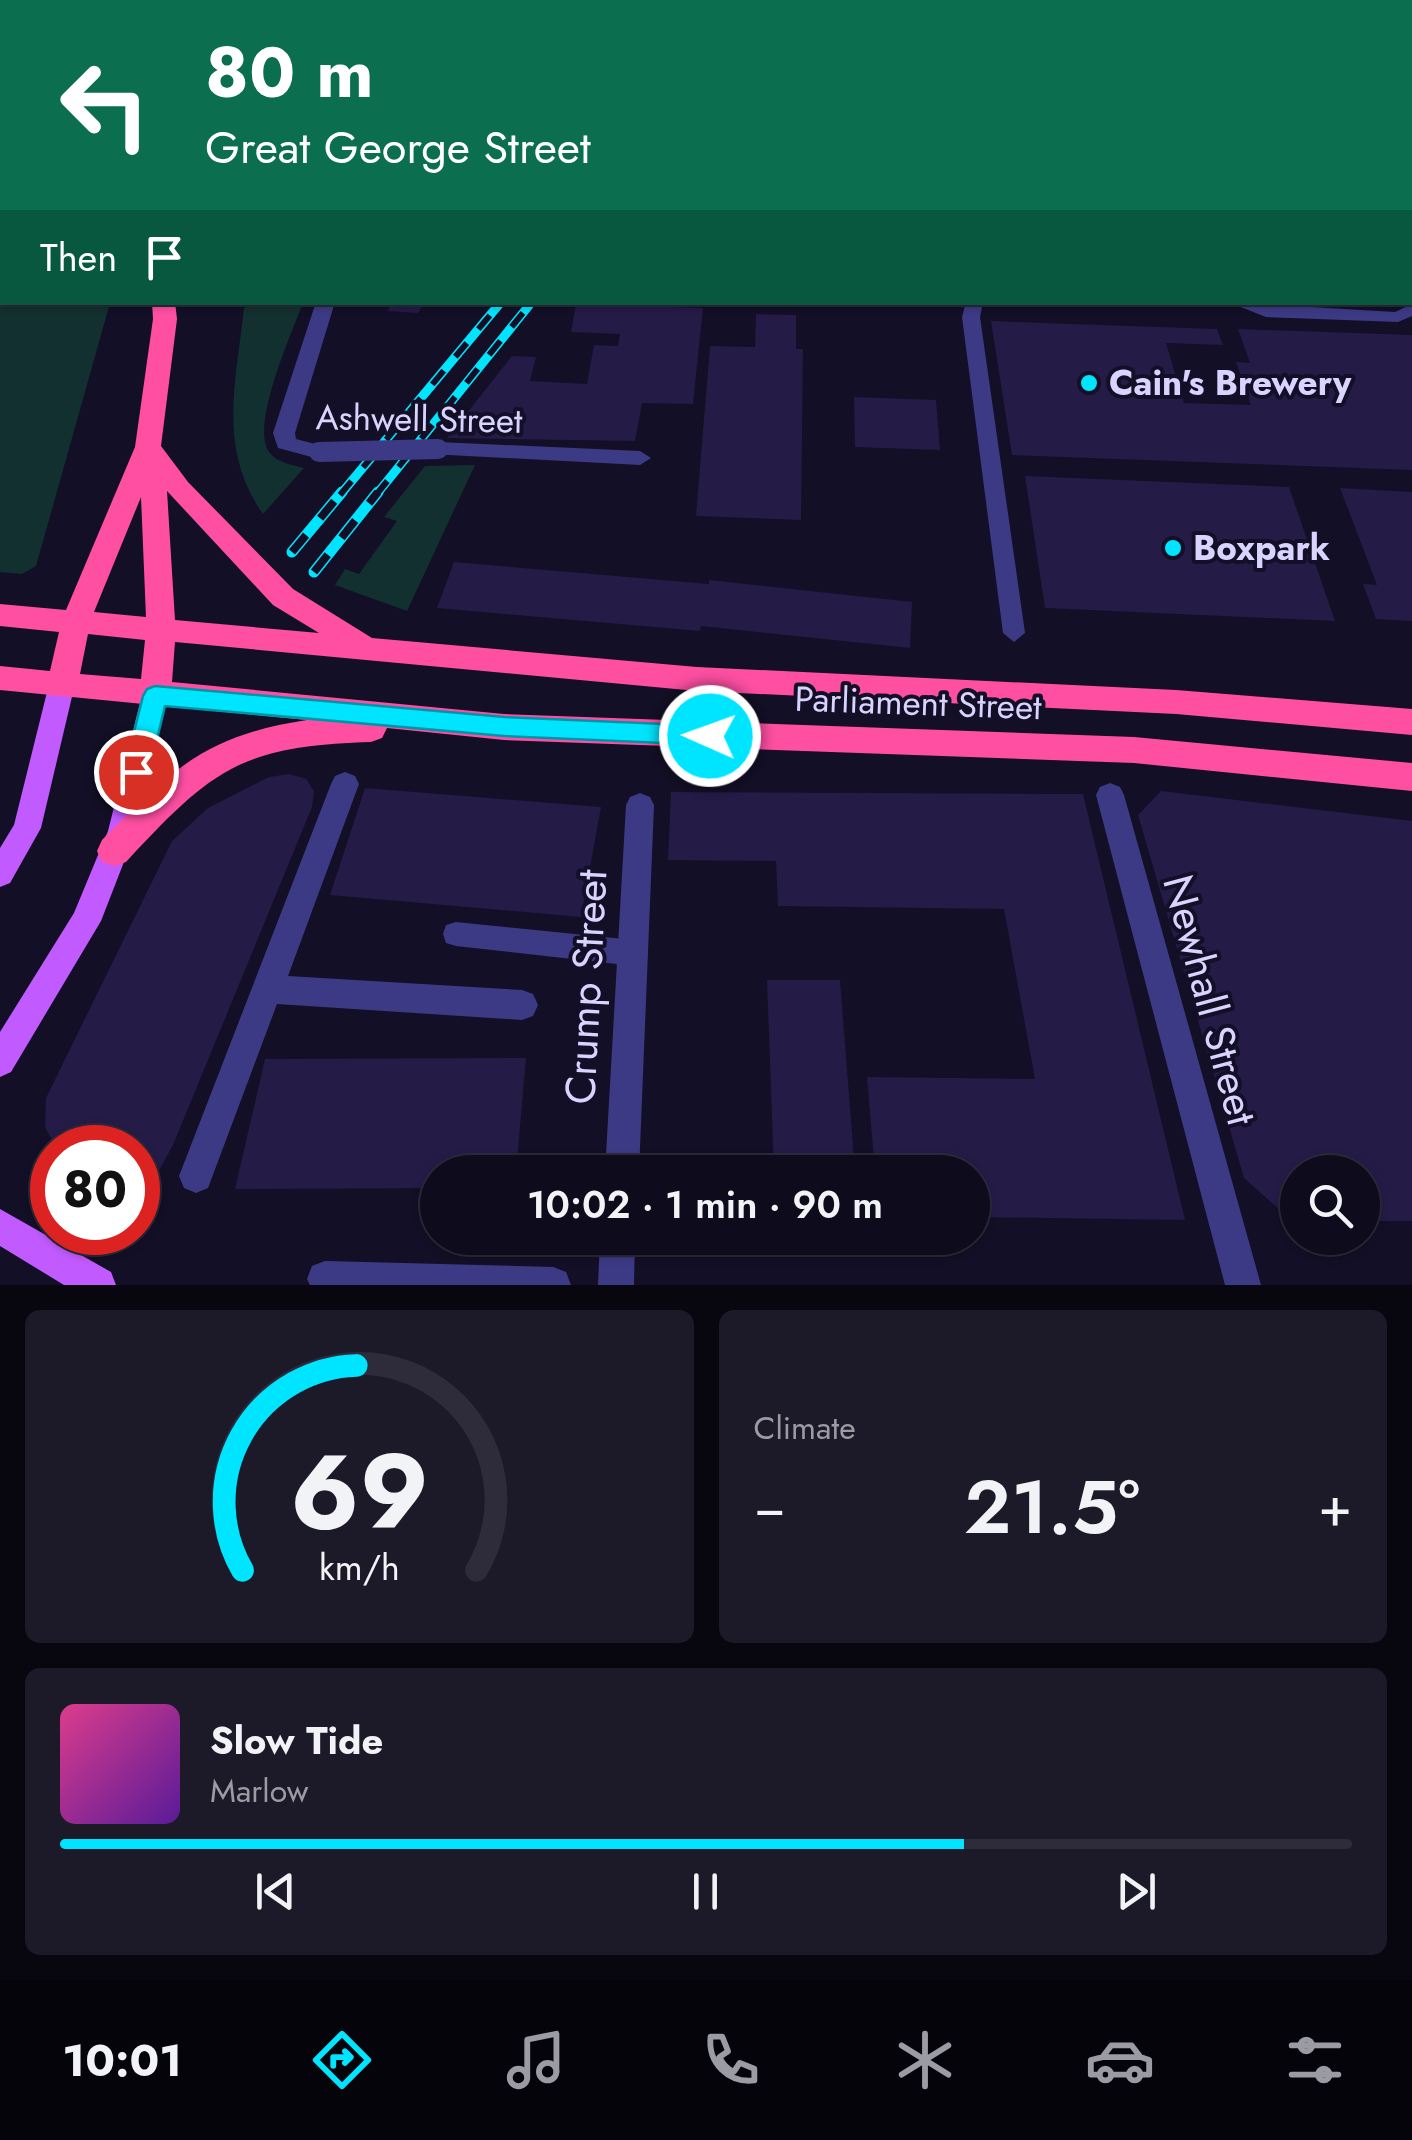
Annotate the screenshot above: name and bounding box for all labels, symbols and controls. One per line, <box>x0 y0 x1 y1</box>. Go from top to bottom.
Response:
text: 80 m <box>205 22 374 123</box>
icon: left <box>40 40 170 170</box>
text: Great George Street <box>205 115 591 180</box>
text: Then <box>40 230 117 285</box>
icon: arrive <box>137 230 192 285</box>
place label: Cain's Brewery <box>1109 358 1352 408</box>
marker: Cain's Brewery <box>1078 372 1100 394</box>
street label: Ashwell Street <box>315 392 523 446</box>
place label: Boxpark <box>1193 523 1330 573</box>
marker: Boxpark <box>1162 537 1184 559</box>
street label: Parliament Street <box>794 674 1043 732</box>
position arrow <box>658 684 762 788</box>
pin <box>94 730 179 815</box>
icon: arrive <box>109 745 164 800</box>
street label: Crump Street <box>549 868 623 1106</box>
street label: Newhall Street <box>1147 868 1273 1132</box>
speed limit sign: 80 <box>30 1125 160 1255</box>
map controls <box>1280 1155 1380 1255</box>
button: search <box>1280 1155 1380 1255</box>
text: 10:02 · 1 min · 90 m <box>527 1177 883 1232</box>
text: Climate <box>754 1405 856 1451</box>
text: 69 <box>290 1417 429 1567</box>
text: 21.5° <box>964 1453 1140 1561</box>
text: − <box>754 1467 786 1547</box>
text: + <box>1318 1467 1352 1547</box>
text: km/h <box>319 1542 400 1593</box>
text: Slow Tide <box>210 1713 383 1768</box>
text: Marlow <box>210 1768 308 1814</box>
icon: previous <box>248 1864 303 1919</box>
icon: pause <box>678 1864 733 1919</box>
icon: next <box>1109 1864 1164 1919</box>
icon: directions <box>307 2025 377 2095</box>
icon: music <box>501 2025 571 2095</box>
icon: phone <box>696 2025 766 2095</box>
icon: climate <box>890 2025 960 2095</box>
icon: car <box>1085 2025 1155 2095</box>
icon: filters <box>1280 2025 1350 2095</box>
text: 10:01 <box>62 2028 182 2093</box>

